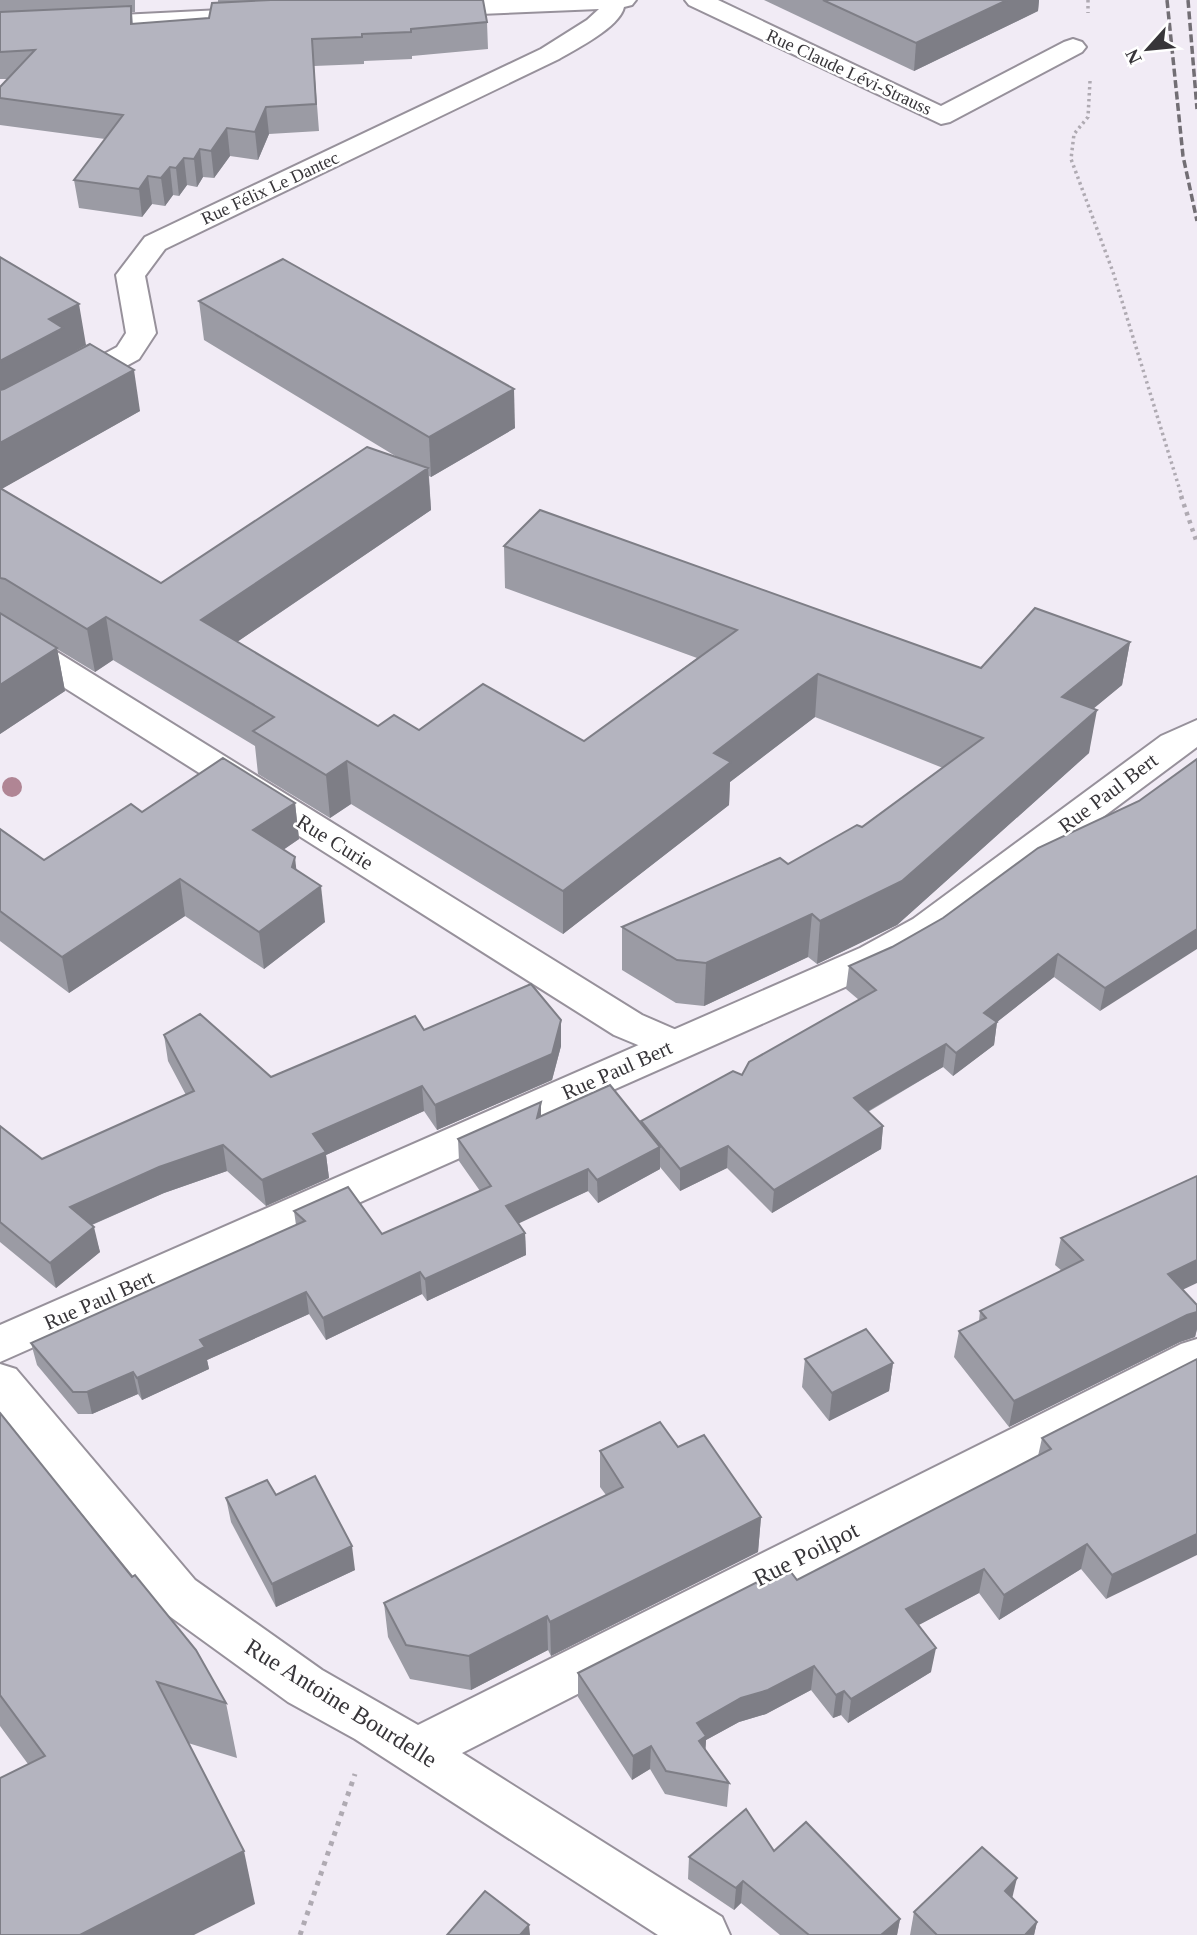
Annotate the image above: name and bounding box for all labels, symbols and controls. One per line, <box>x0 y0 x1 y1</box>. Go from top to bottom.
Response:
north arrow <box>1113 14 1183 84</box>
street label: Rue Claude Lévi-Strauss <box>763 25 935 119</box>
text: N <box>1121 45 1146 67</box>
street label: Rue Félix Le Dantec <box>198 147 342 229</box>
street label: Rue Paul Bert <box>1054 748 1162 838</box>
street label: Rue Curie <box>292 809 378 875</box>
street label: Rue Paul Bert <box>558 1035 676 1105</box>
street label: Rue Paul Bert <box>40 1265 158 1335</box>
street label: Rue Poilpot <box>749 1516 863 1591</box>
street label: Rue Antoine Bourdelle <box>240 1633 442 1773</box>

